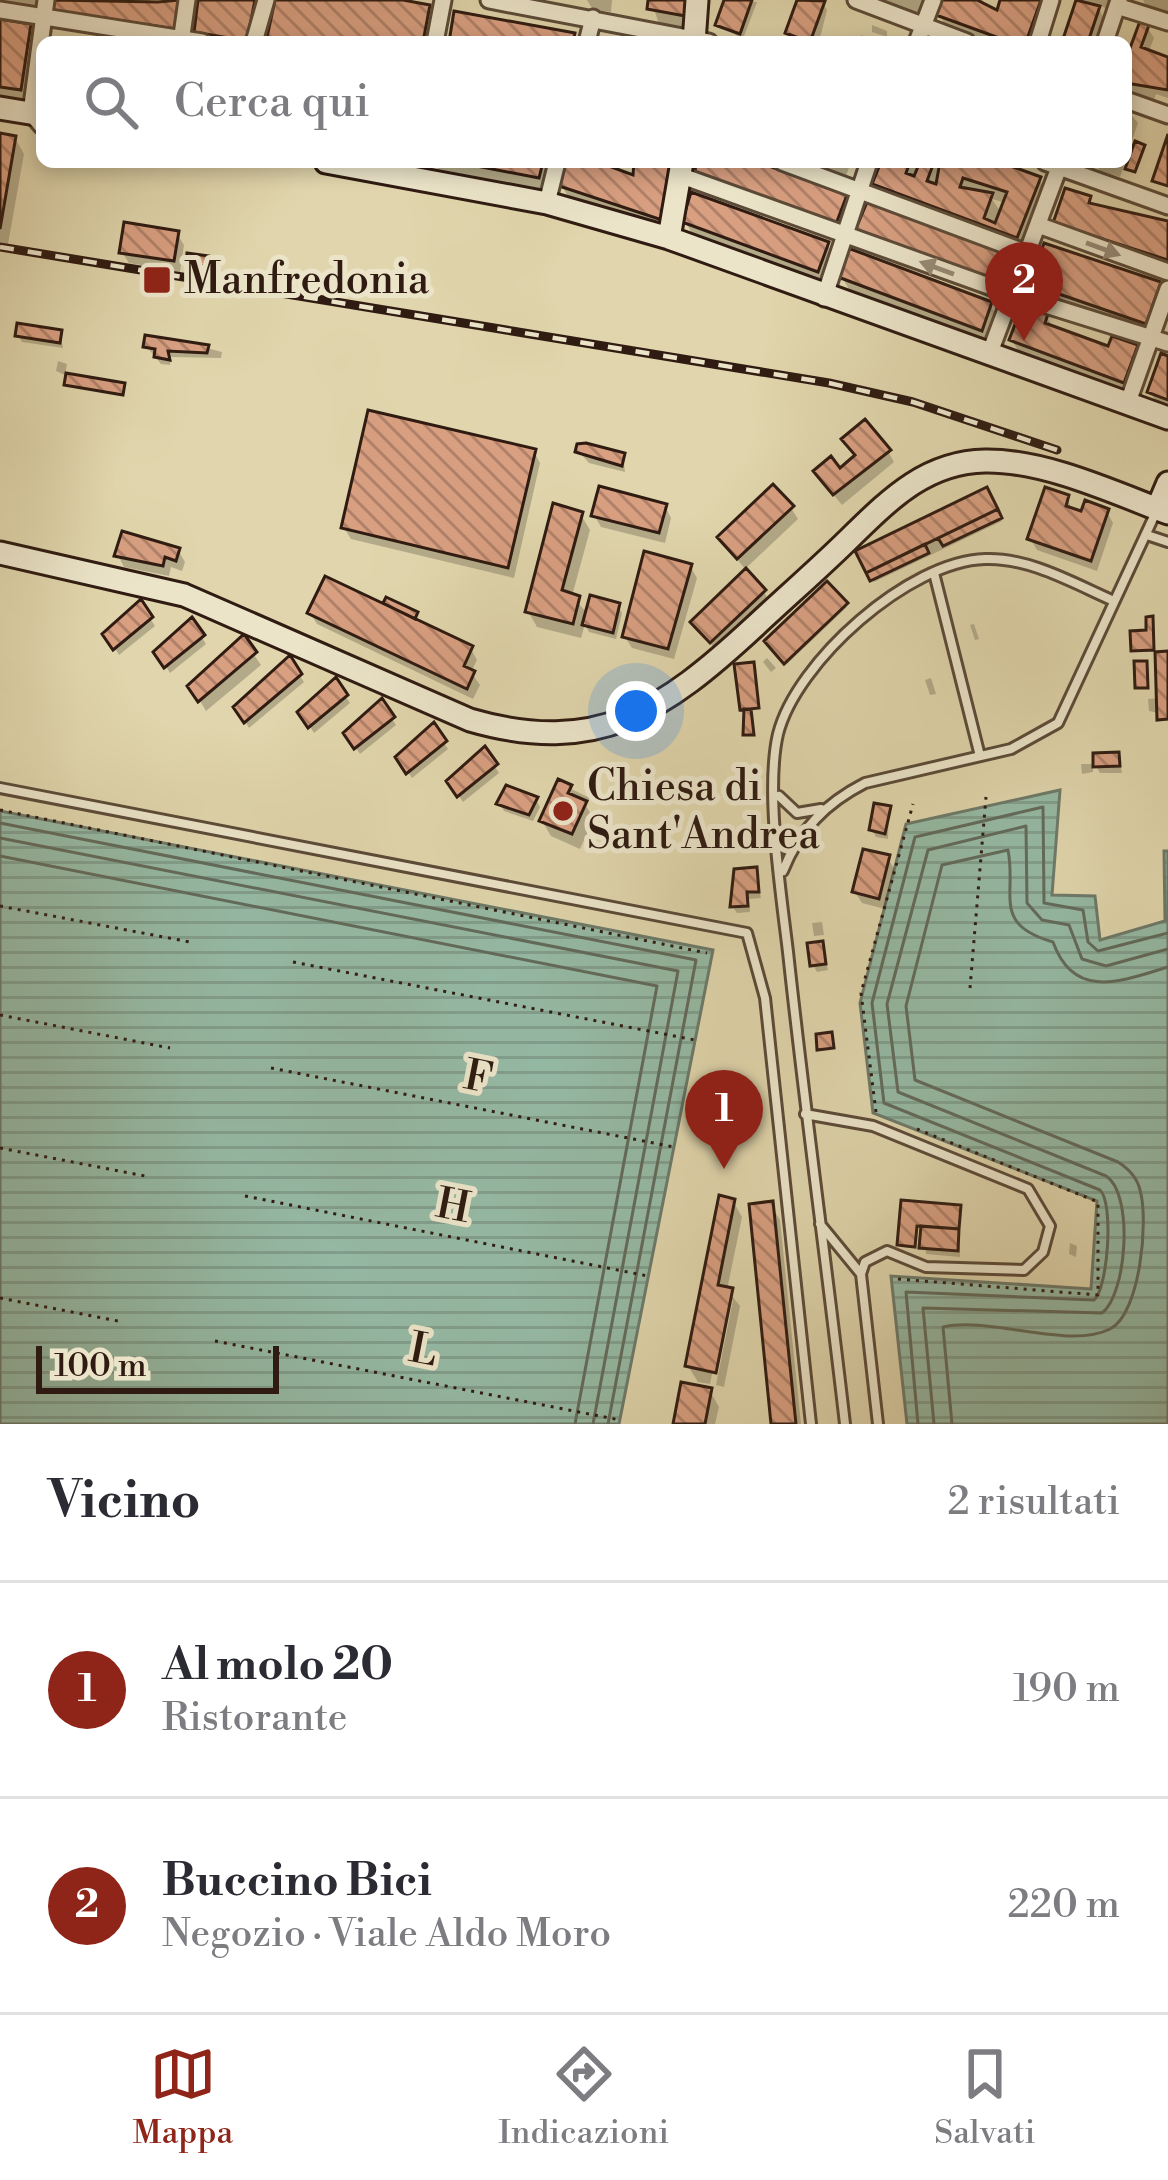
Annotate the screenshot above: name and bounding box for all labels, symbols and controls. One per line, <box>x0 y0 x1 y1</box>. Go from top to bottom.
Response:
search box <box>36 36 1132 168</box>
icon: search <box>78 69 144 135</box>
text: Cerca qui <box>174 74 370 131</box>
one-way arrow <box>1085 241 1121 259</box>
pin: 2 <box>985 242 1063 341</box>
place label: Manfredonia <box>184 254 430 307</box>
one-way arrow <box>919 258 955 276</box>
marker: Manfredonia <box>141 264 173 296</box>
your location <box>606 681 666 741</box>
place label: Chiesa di Sant'Andrea <box>587 761 820 862</box>
marker: Chiesa di Sant'Andrea <box>550 798 576 824</box>
street label: F <box>459 1049 497 1107</box>
pin: 1 <box>685 1070 763 1169</box>
street label: H <box>431 1178 475 1236</box>
street label: L <box>404 1322 442 1380</box>
scale bar <box>36 1340 279 1393</box>
text: 100 m <box>54 1346 147 1387</box>
text: Vicino <box>48 1470 201 1534</box>
text: 2 risultati <box>948 1478 1120 1527</box>
text: Al molo 20 <box>162 1637 393 1694</box>
text: 1 <box>78 1665 96 1714</box>
text: 190 m <box>1013 1665 1120 1714</box>
text: Ristorante <box>162 1694 347 1743</box>
text: Buccino Bici <box>162 1853 432 1910</box>
text: 2 <box>75 1881 99 1930</box>
text: 220 m <box>1007 1881 1120 1930</box>
text: Negozio · Viale Aldo Moro <box>162 1910 611 1959</box>
tab: Mappa <box>133 2041 233 2154</box>
tab: Indicazioni <box>498 2041 669 2154</box>
tab: Salvati <box>934 2041 1035 2154</box>

